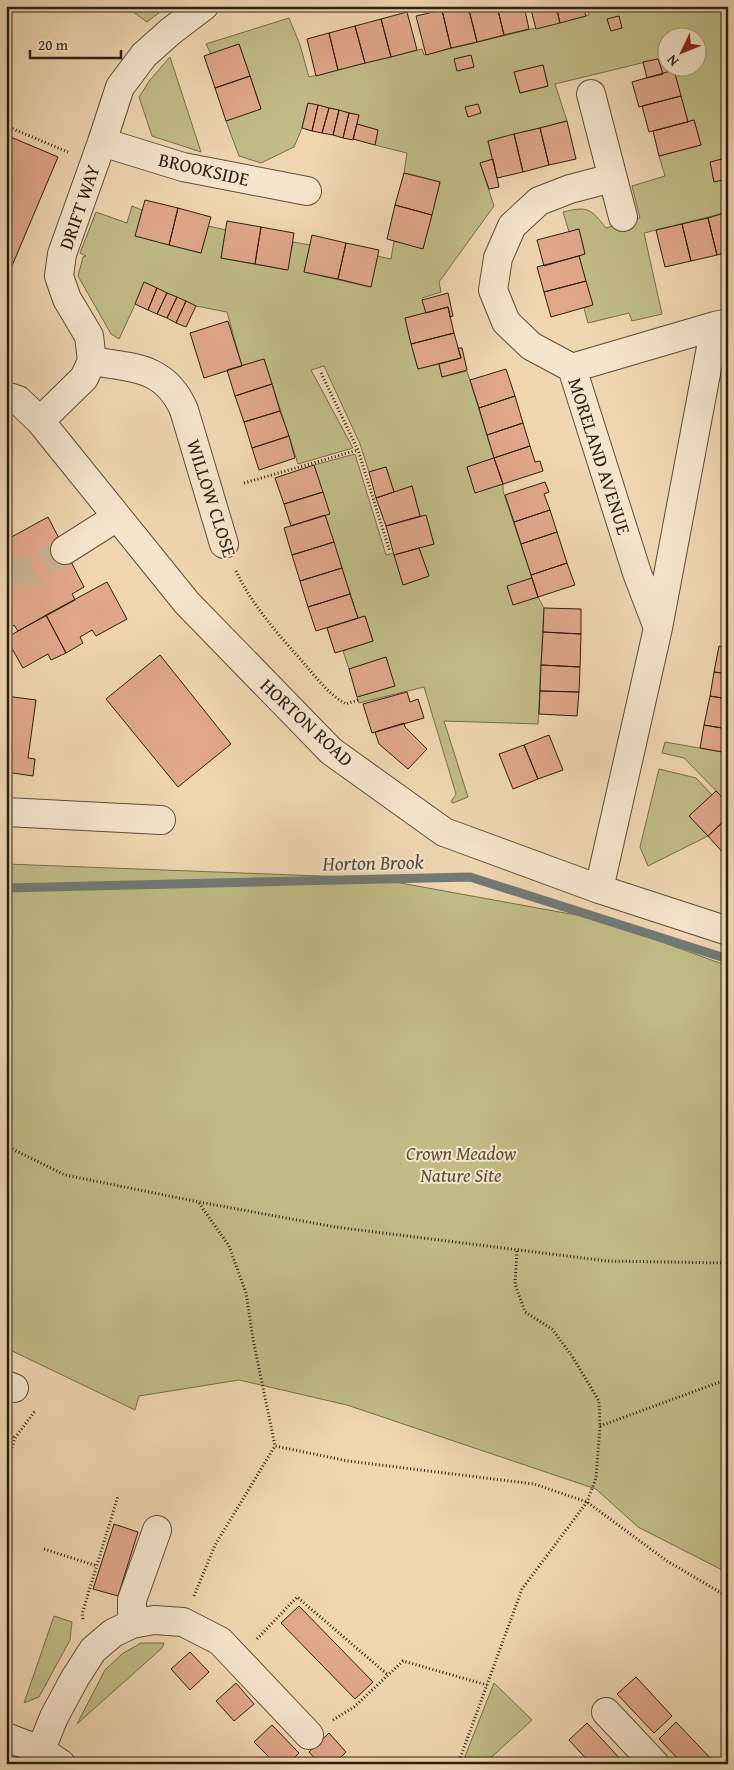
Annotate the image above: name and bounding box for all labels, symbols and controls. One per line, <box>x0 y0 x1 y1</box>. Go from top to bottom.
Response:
scale bar <box>30 28 121 60</box>
north arrow <box>656 28 706 78</box>
text: 20 m <box>38 34 69 55</box>
text: N <box>662 50 683 71</box>
street label: BROOKSIDE <box>156 145 252 193</box>
street label: DRIFT WAY <box>51 160 107 253</box>
street label: MORELAND AVENUE <box>561 374 639 538</box>
street label: WILLOW CLOSE <box>180 435 244 561</box>
street label: HORTON ROAD <box>254 671 360 773</box>
water label: Horton Brook <box>321 847 425 877</box>
park label: Crown Meadow Nature Site <box>406 1139 517 1189</box>

